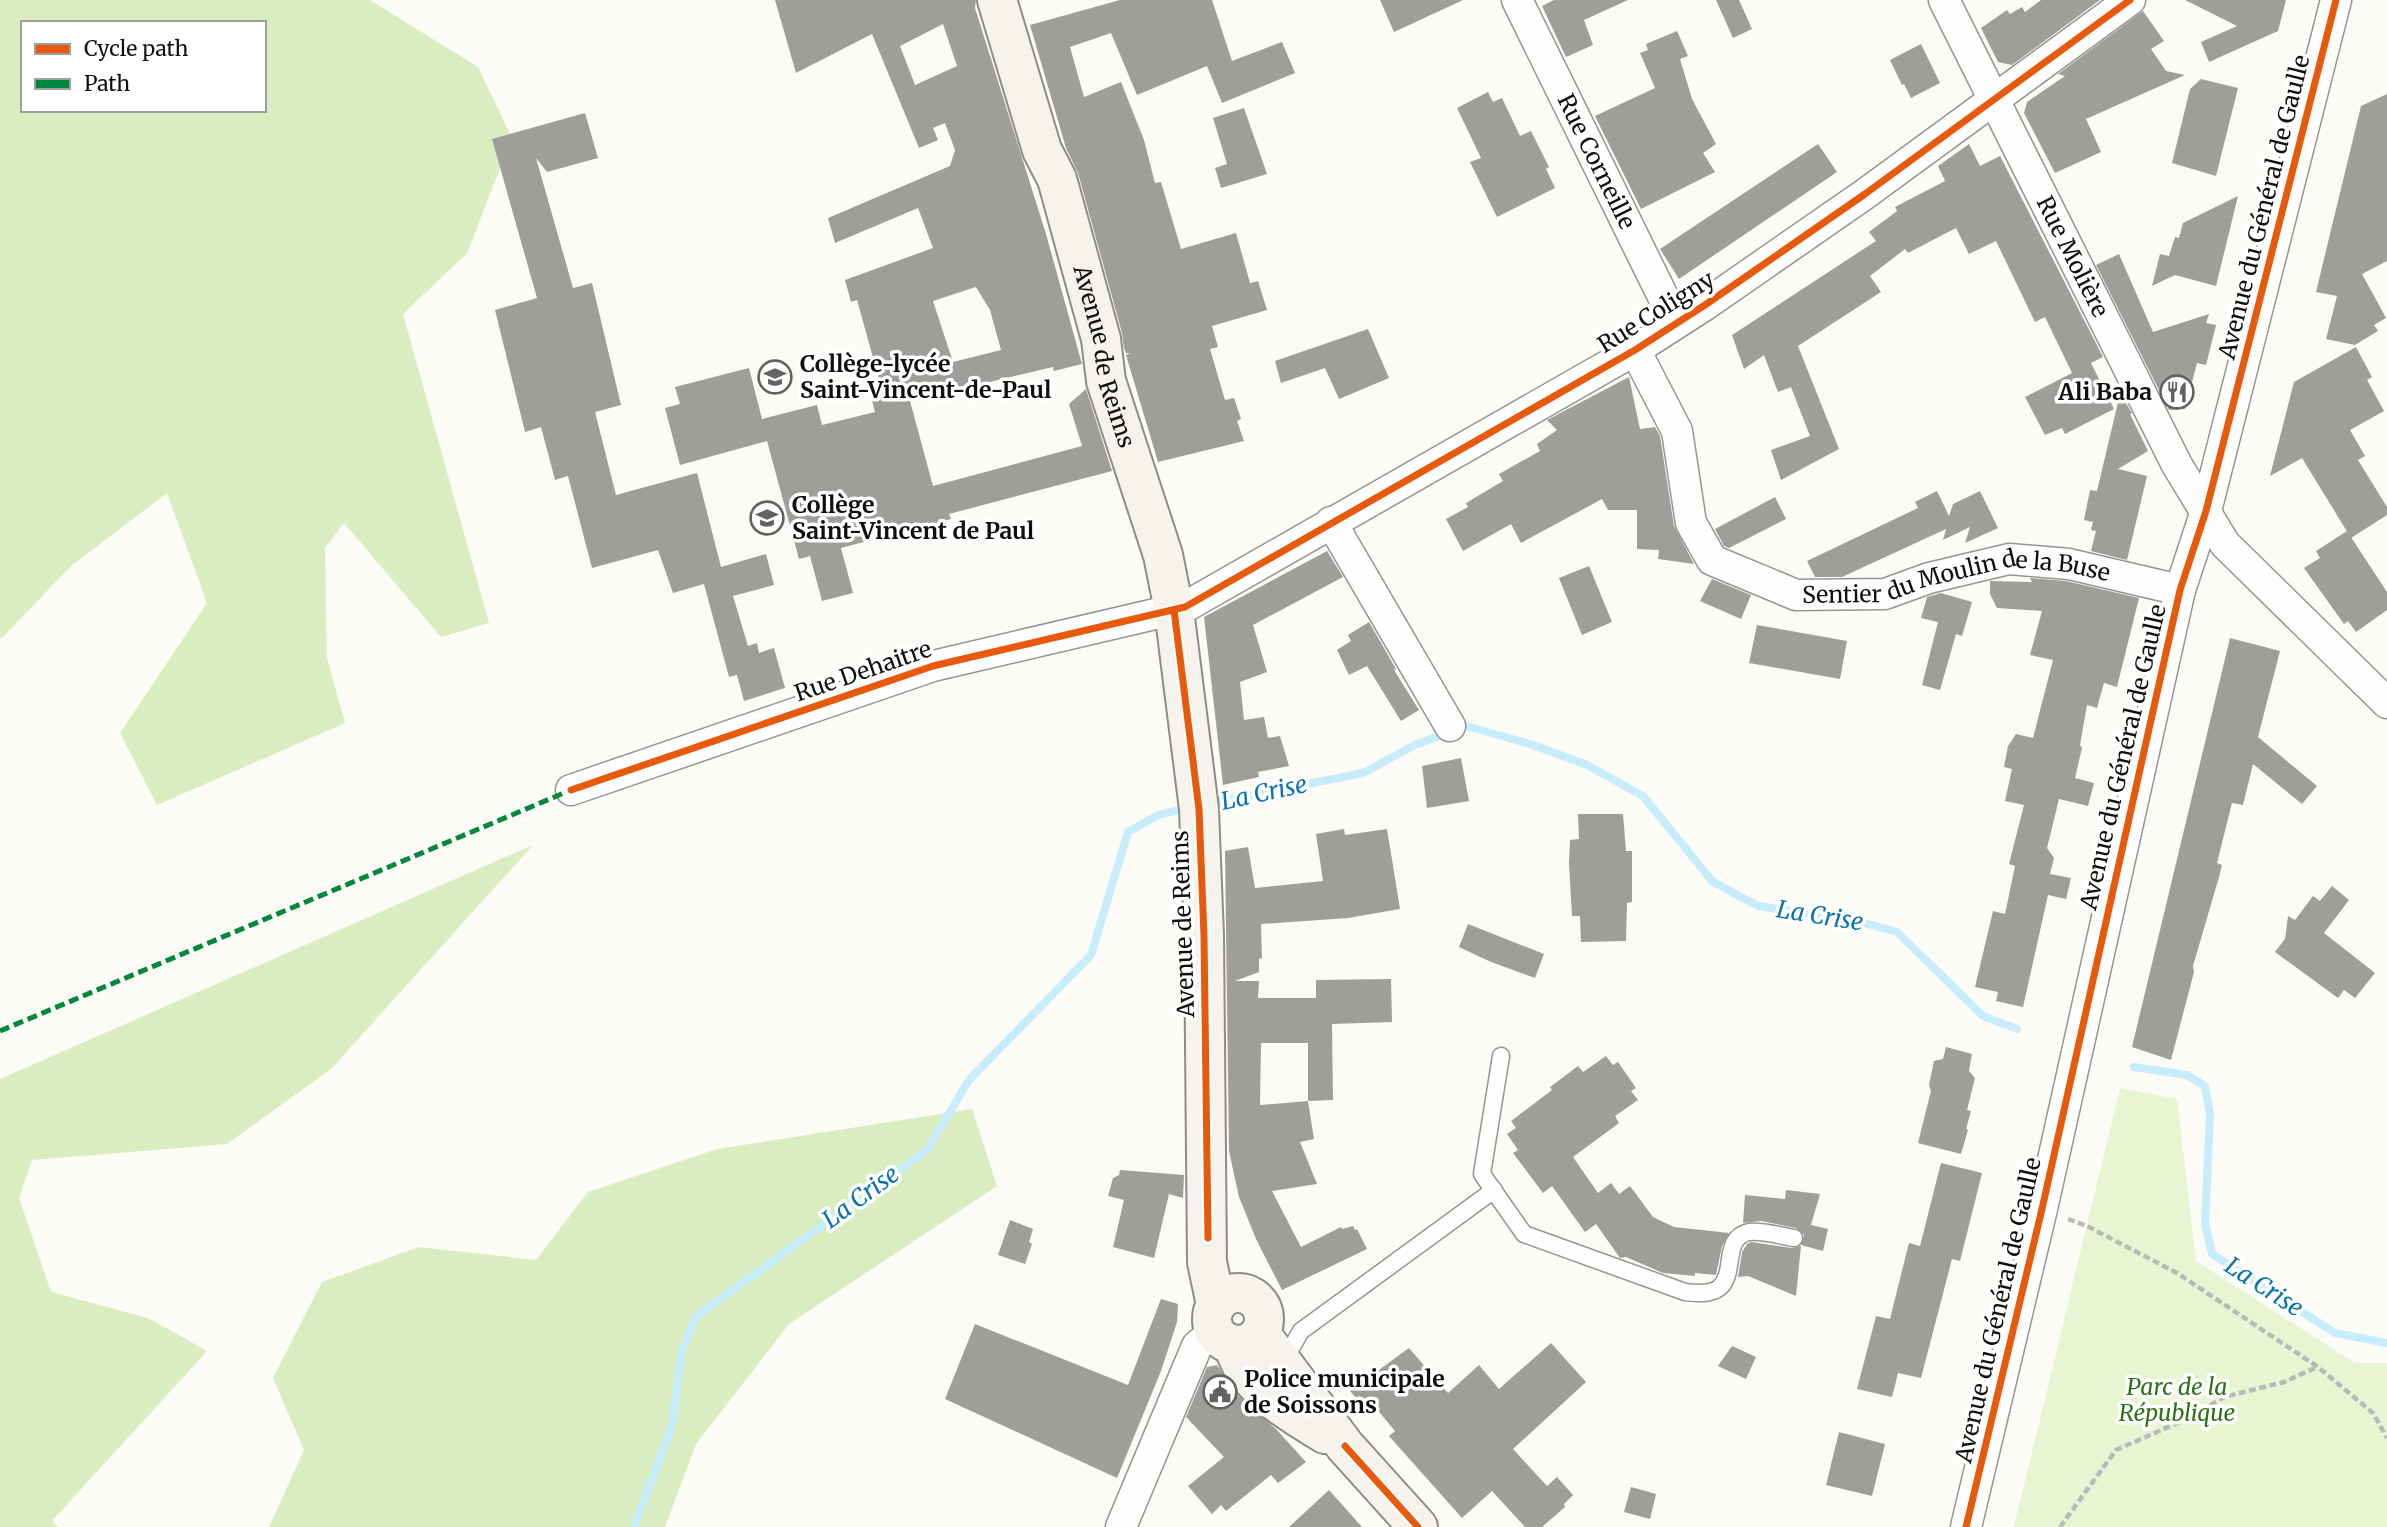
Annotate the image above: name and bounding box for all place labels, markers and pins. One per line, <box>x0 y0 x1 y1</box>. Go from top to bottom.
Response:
place label: Collège-lycée Saint-Vincent-de-Paul <box>800 349 1052 404</box>
school or university icon: Collège-lycée Saint-Vincent-de-Paul <box>756 358 794 396</box>
restaurant icon: Ali Baba <box>2158 373 2196 411</box>
place label: Ali Baba <box>2057 377 2152 406</box>
place label: Collège Saint-Vincent de Paul <box>792 490 1035 545</box>
school or university icon: Collège Saint-Vincent de Paul <box>748 499 786 537</box>
place label: Police municipale de Soissons <box>1244 1364 1445 1419</box>
public building icon: Police municipale de Soissons <box>1201 1373 1239 1411</box>

